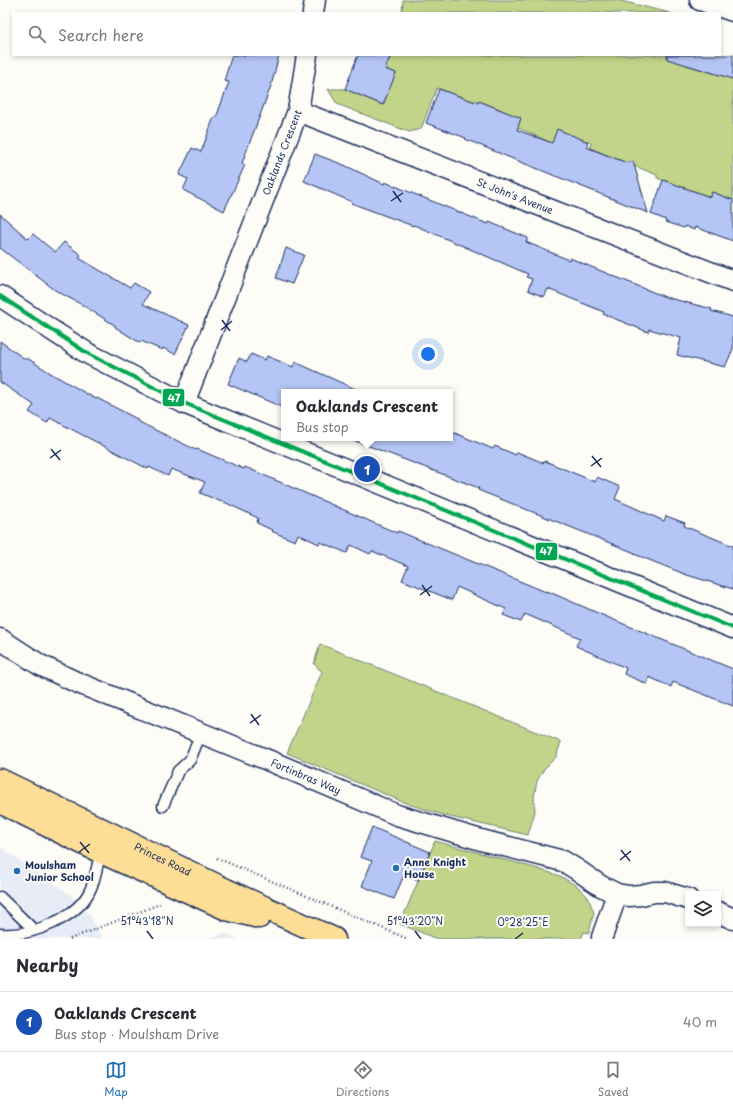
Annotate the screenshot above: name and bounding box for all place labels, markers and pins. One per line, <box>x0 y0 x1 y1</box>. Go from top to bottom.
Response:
pin: 1 <box>354 454 380 484</box>
place label: Anne Knight House <box>404 854 466 881</box>
place label: Moulsham Junior School <box>25 857 94 884</box>
marker: Anne Knight House <box>391 863 401 873</box>
marker: Moulsham Junior School <box>12 866 22 876</box>

